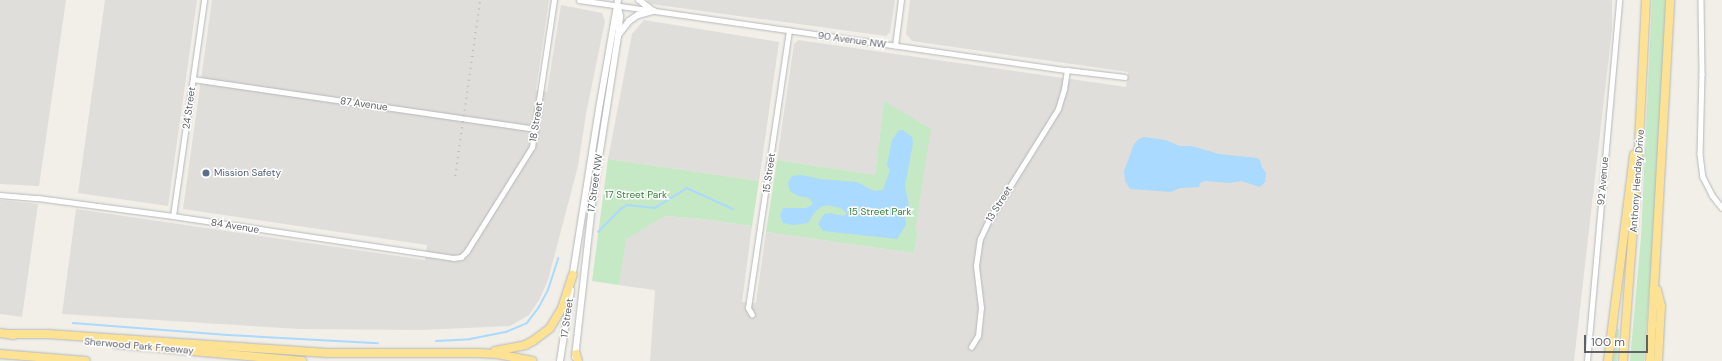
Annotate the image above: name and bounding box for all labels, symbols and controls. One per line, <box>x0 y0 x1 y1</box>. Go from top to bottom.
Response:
street label: 90 Avenue NW <box>817 29 887 51</box>
street label: 24 Street <box>180 86 198 130</box>
street label: 87 Avenue <box>339 95 389 113</box>
street label: 18 Street <box>527 101 545 143</box>
street label: Anthony Henday Drive <box>1627 129 1647 233</box>
street label: 15 Street <box>760 152 778 194</box>
street label: 17 Street NW <box>585 153 605 213</box>
street label: 92 Avenue <box>1595 156 1611 206</box>
place label: Mission Safety <box>214 167 281 179</box>
marker: Mission Safety <box>201 168 211 178</box>
street label: 13 Street <box>983 184 1015 224</box>
park label: 17 Street Park <box>605 189 667 201</box>
park label: 15 Street Park <box>849 206 911 218</box>
street label: 84 Avenue <box>210 216 260 236</box>
street label: 17 Street <box>558 298 576 338</box>
scale bar <box>1586 327 1650 353</box>
text: 100 m <box>1591 334 1625 350</box>
street label: Sherwood Park Freeway <box>84 335 194 357</box>

